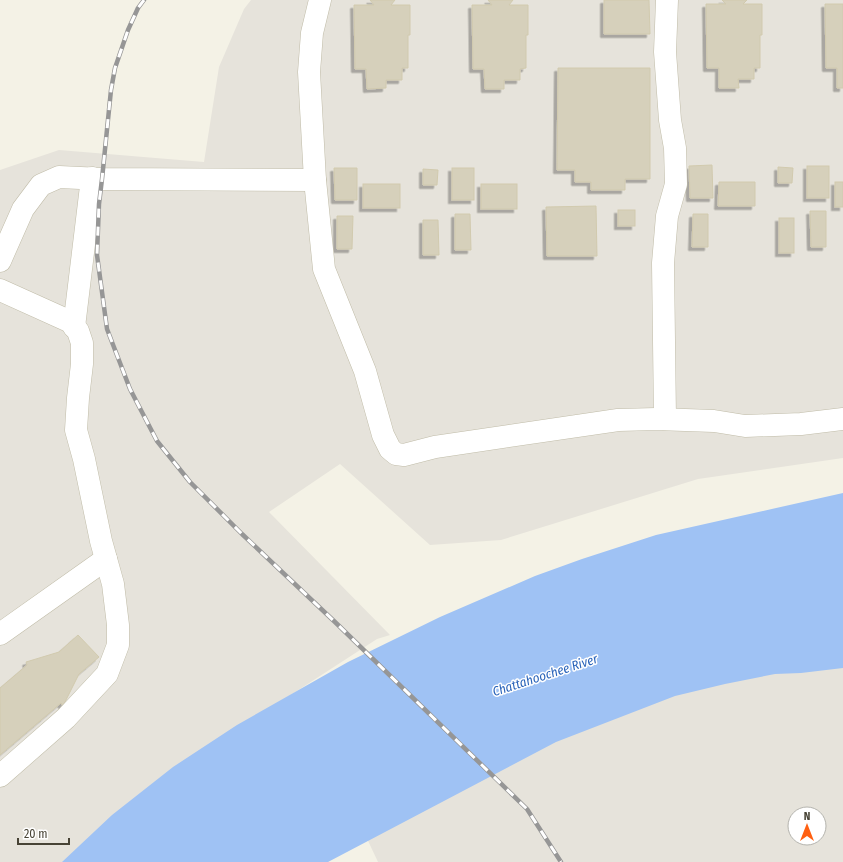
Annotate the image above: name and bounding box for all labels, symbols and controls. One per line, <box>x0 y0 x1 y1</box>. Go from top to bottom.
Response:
water label: Chattahoochee River <box>491 651 600 699</box>
north arrow <box>787 806 827 846</box>
text: N <box>804 810 810 823</box>
scale bar <box>18 820 69 846</box>
text: 20 m <box>24 827 48 841</box>

